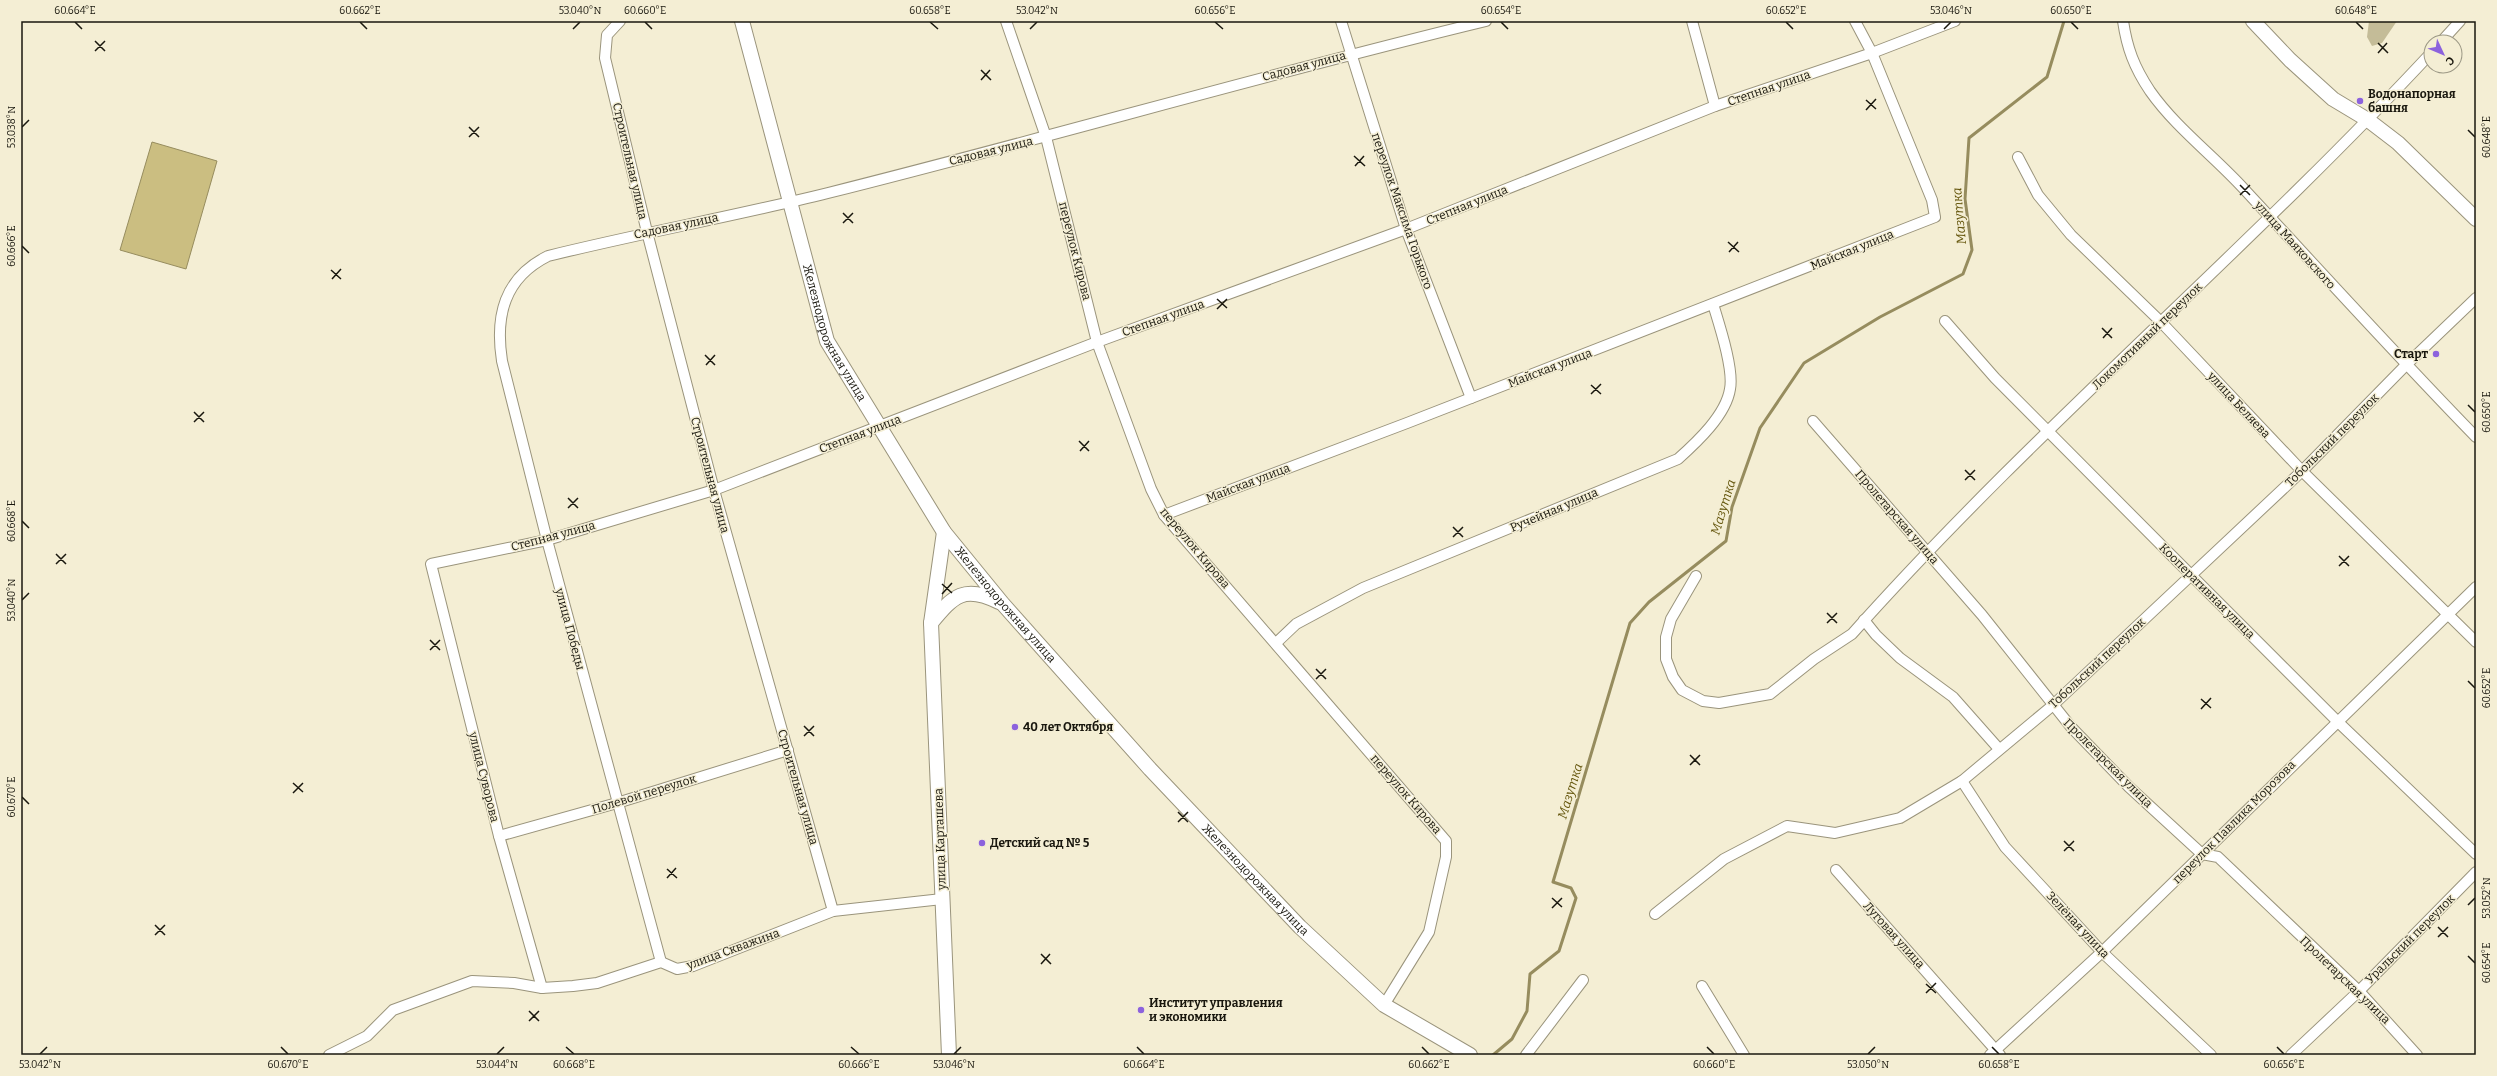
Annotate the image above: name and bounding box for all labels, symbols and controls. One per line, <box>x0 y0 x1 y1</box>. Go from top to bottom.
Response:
text: 60.664°E <box>54 5 96 17</box>
text: 60.662°E <box>339 5 381 17</box>
text: 53.040°N <box>559 5 601 17</box>
text: 60.660°E <box>624 5 666 17</box>
text: 60.658°E <box>909 5 951 17</box>
text: 53.042°N <box>1016 5 1058 17</box>
text: 60.656°E <box>1195 5 1235 17</box>
text: 60.654°E <box>1481 5 1521 17</box>
text: 60.652°E <box>1766 5 1806 17</box>
text: 53.046°N <box>1930 5 1972 17</box>
text: 60.650°E <box>2050 5 2092 17</box>
text: 60.648°E <box>2335 5 2377 17</box>
north arrow <box>2423 34 2463 74</box>
street label: Садовая улица <box>1261 48 1348 84</box>
text: С <box>2443 54 2457 68</box>
street label: Степная улица <box>1726 67 1813 109</box>
place label: Водонапорная башня <box>2368 87 2456 115</box>
marker: Водонапорная башня <box>2355 96 2365 106</box>
street label: Строительная улица <box>610 101 650 221</box>
text: 53.038°N <box>6 106 18 148</box>
text: 60.648°E <box>2481 116 2493 158</box>
street label: переулок Максима Горького <box>1369 131 1435 291</box>
street label: Садовая улица <box>948 134 1035 168</box>
street label: Степная улица <box>1424 182 1510 228</box>
water label: Мазутка <box>1949 187 1969 245</box>
street label: улица Маяковского <box>2251 197 2338 292</box>
street label: переулок Кирова <box>1056 200 1094 302</box>
street label: Садовая улица <box>633 210 720 242</box>
text: 60.666°E <box>6 225 18 267</box>
street label: Майская улица <box>1808 227 1896 273</box>
street label: Железнодорожная улица <box>800 262 869 404</box>
street label: Локомотивный переулок <box>2089 280 2205 392</box>
street label: Степная улица <box>1120 296 1206 339</box>
street label: Майская улица <box>1506 345 1594 390</box>
place label: Старт <box>2394 347 2428 361</box>
marker: Старт <box>2431 349 2441 359</box>
street label: улица Беляева <box>2204 368 2273 441</box>
street label: Тобольский переулок <box>2282 390 2382 490</box>
text: 60.650°E <box>2481 391 2493 433</box>
street label: Степная улица <box>817 412 903 456</box>
street label: Строительная улица <box>688 415 732 535</box>
street label: Майская улица <box>1204 460 1292 505</box>
street label: Пролетарская улица <box>1852 467 1942 567</box>
water label: Мазутка <box>1707 477 1739 537</box>
street label: Ручейная улица <box>1508 485 1600 535</box>
text: 60.668°E <box>6 500 18 542</box>
street label: переулок Кирова <box>1157 505 1233 591</box>
street label: Степная улица <box>509 518 597 554</box>
street label: Кооперативная улица <box>2156 540 2258 642</box>
street label: Железнодорожная улица <box>952 544 1059 666</box>
text: 53.040°N <box>6 579 18 621</box>
street label: улица Победы <box>552 586 588 672</box>
street label: Тобольский переулок <box>2046 615 2148 711</box>
text: 60.652°E <box>2481 668 2493 708</box>
street label: Пролетарская улица <box>2061 716 2156 811</box>
place label: 40 лет Октября <box>1023 720 1113 734</box>
marker: 40 лет Октября <box>1010 722 1020 732</box>
street label: Строительная улица <box>775 728 821 847</box>
street label: улица Суворова <box>466 729 502 824</box>
street label: переулок Кирова <box>1368 751 1445 837</box>
street label: переулок Павлика Морозова <box>2170 757 2299 886</box>
water label: Мазутка <box>1554 761 1586 821</box>
street label: Полевой переулок <box>590 771 698 817</box>
text: 60.670°E <box>6 776 18 818</box>
street label: улица Карташева <box>931 787 949 891</box>
street label: Железнодорожная улица <box>1199 821 1312 939</box>
place label: Детский сад № 5 <box>990 836 1090 850</box>
marker: Детский сад № 5 <box>977 838 987 848</box>
text: 53.052°N <box>2481 877 2493 919</box>
street label: Зелёная улица <box>2044 889 2113 961</box>
street label: Уральский переулок <box>2362 891 2458 987</box>
street label: Луговая улица <box>1861 899 1928 971</box>
street label: улица Скважина <box>684 926 782 973</box>
street label: Пролетарская улица <box>2297 933 2393 1027</box>
text: 60.654°E <box>2481 943 2493 983</box>
place label: Институт управления и экономики <box>1149 996 1283 1024</box>
marker: Институт управления и экономики <box>1136 1005 1146 1015</box>
text: 53.042°N <box>19 1059 61 1071</box>
text: 60.670°E <box>267 1059 309 1071</box>
text: 53.044°N <box>476 1059 518 1071</box>
text: 60.668°E <box>553 1059 595 1071</box>
text: 60.666°E <box>838 1059 880 1071</box>
text: 53.046°N <box>933 1059 975 1071</box>
text: 60.664°E <box>1123 1059 1165 1071</box>
text: 60.662°E <box>1408 1059 1450 1071</box>
text: 60.660°E <box>1693 1059 1735 1071</box>
text: 53.050°N <box>1847 1059 1889 1071</box>
text: 60.658°E <box>1978 1059 2020 1071</box>
text: 60.656°E <box>2264 1059 2304 1071</box>

